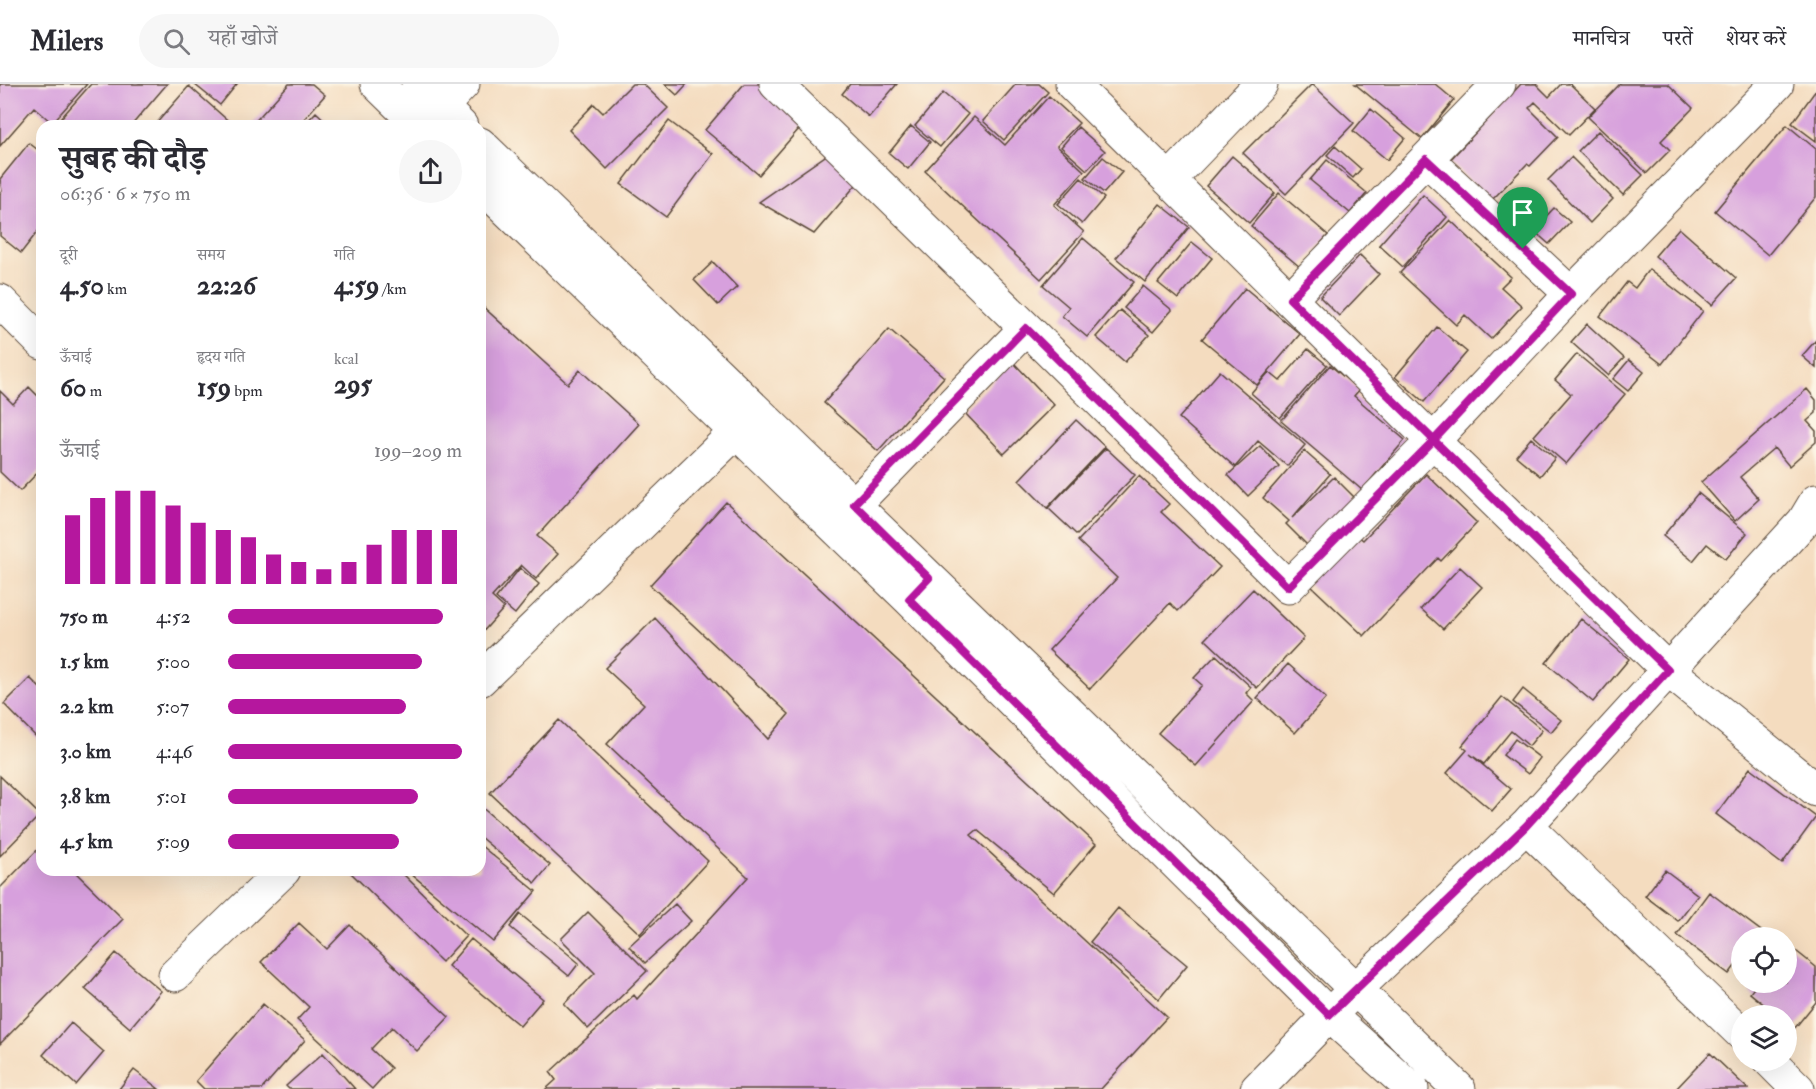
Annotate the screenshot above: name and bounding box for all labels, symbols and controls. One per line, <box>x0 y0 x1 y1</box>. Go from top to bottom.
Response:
search box <box>139 14 559 68</box>
text: Milers <box>30 24 103 59</box>
text: यहाँ खोजें <box>208 24 277 52</box>
icon: search <box>160 25 193 58</box>
text: मानचित्र <box>1573 25 1630 52</box>
text: परतें <box>1663 25 1693 52</box>
text: शेयर करें <box>1726 25 1786 52</box>
text: सुबह की दौड़ <box>60 138 206 179</box>
button: share <box>399 140 462 203</box>
text: 06:36 · 6 × 750 m <box>60 181 190 206</box>
pin <box>1497 187 1548 249</box>
icon: arrive <box>1506 196 1539 229</box>
text: दूरी <box>60 245 77 265</box>
text: समय <box>197 245 225 265</box>
text: गति <box>334 245 355 265</box>
text: 4.50 <box>60 270 104 302</box>
text: 22:26 <box>197 270 256 302</box>
text: 4:59 <box>334 270 379 302</box>
text: km <box>104 279 127 299</box>
text: /km <box>379 279 407 299</box>
text: ऊँचाई <box>60 347 92 367</box>
text: हृदय गति <box>197 347 245 367</box>
text: kcal <box>334 349 359 369</box>
text: 295 <box>334 369 372 401</box>
text: 60 <box>60 372 86 404</box>
text: 159 <box>197 372 231 404</box>
text: m <box>86 381 102 401</box>
text: bpm <box>231 381 263 401</box>
text: ऊँचाई <box>60 438 99 463</box>
text: 199–209 m <box>374 438 462 463</box>
text: 750 m <box>60 604 108 629</box>
text: 4:52 <box>156 604 191 629</box>
text: 1.5 km <box>60 649 109 674</box>
text: 5:00 <box>156 649 190 674</box>
text: 2.2 km <box>60 694 113 719</box>
text: 5:07 <box>156 694 189 719</box>
text: 3.0 km <box>60 739 111 764</box>
text: 4:46 <box>156 739 193 764</box>
text: 3.8 km <box>60 784 110 809</box>
text: 5:01 <box>156 784 187 809</box>
text: 4.5 km <box>60 829 113 854</box>
text: 5:09 <box>156 829 190 854</box>
map controls <box>1731 927 1797 1071</box>
button: locate <box>1731 927 1797 993</box>
button: layers <box>1731 1005 1797 1071</box>

